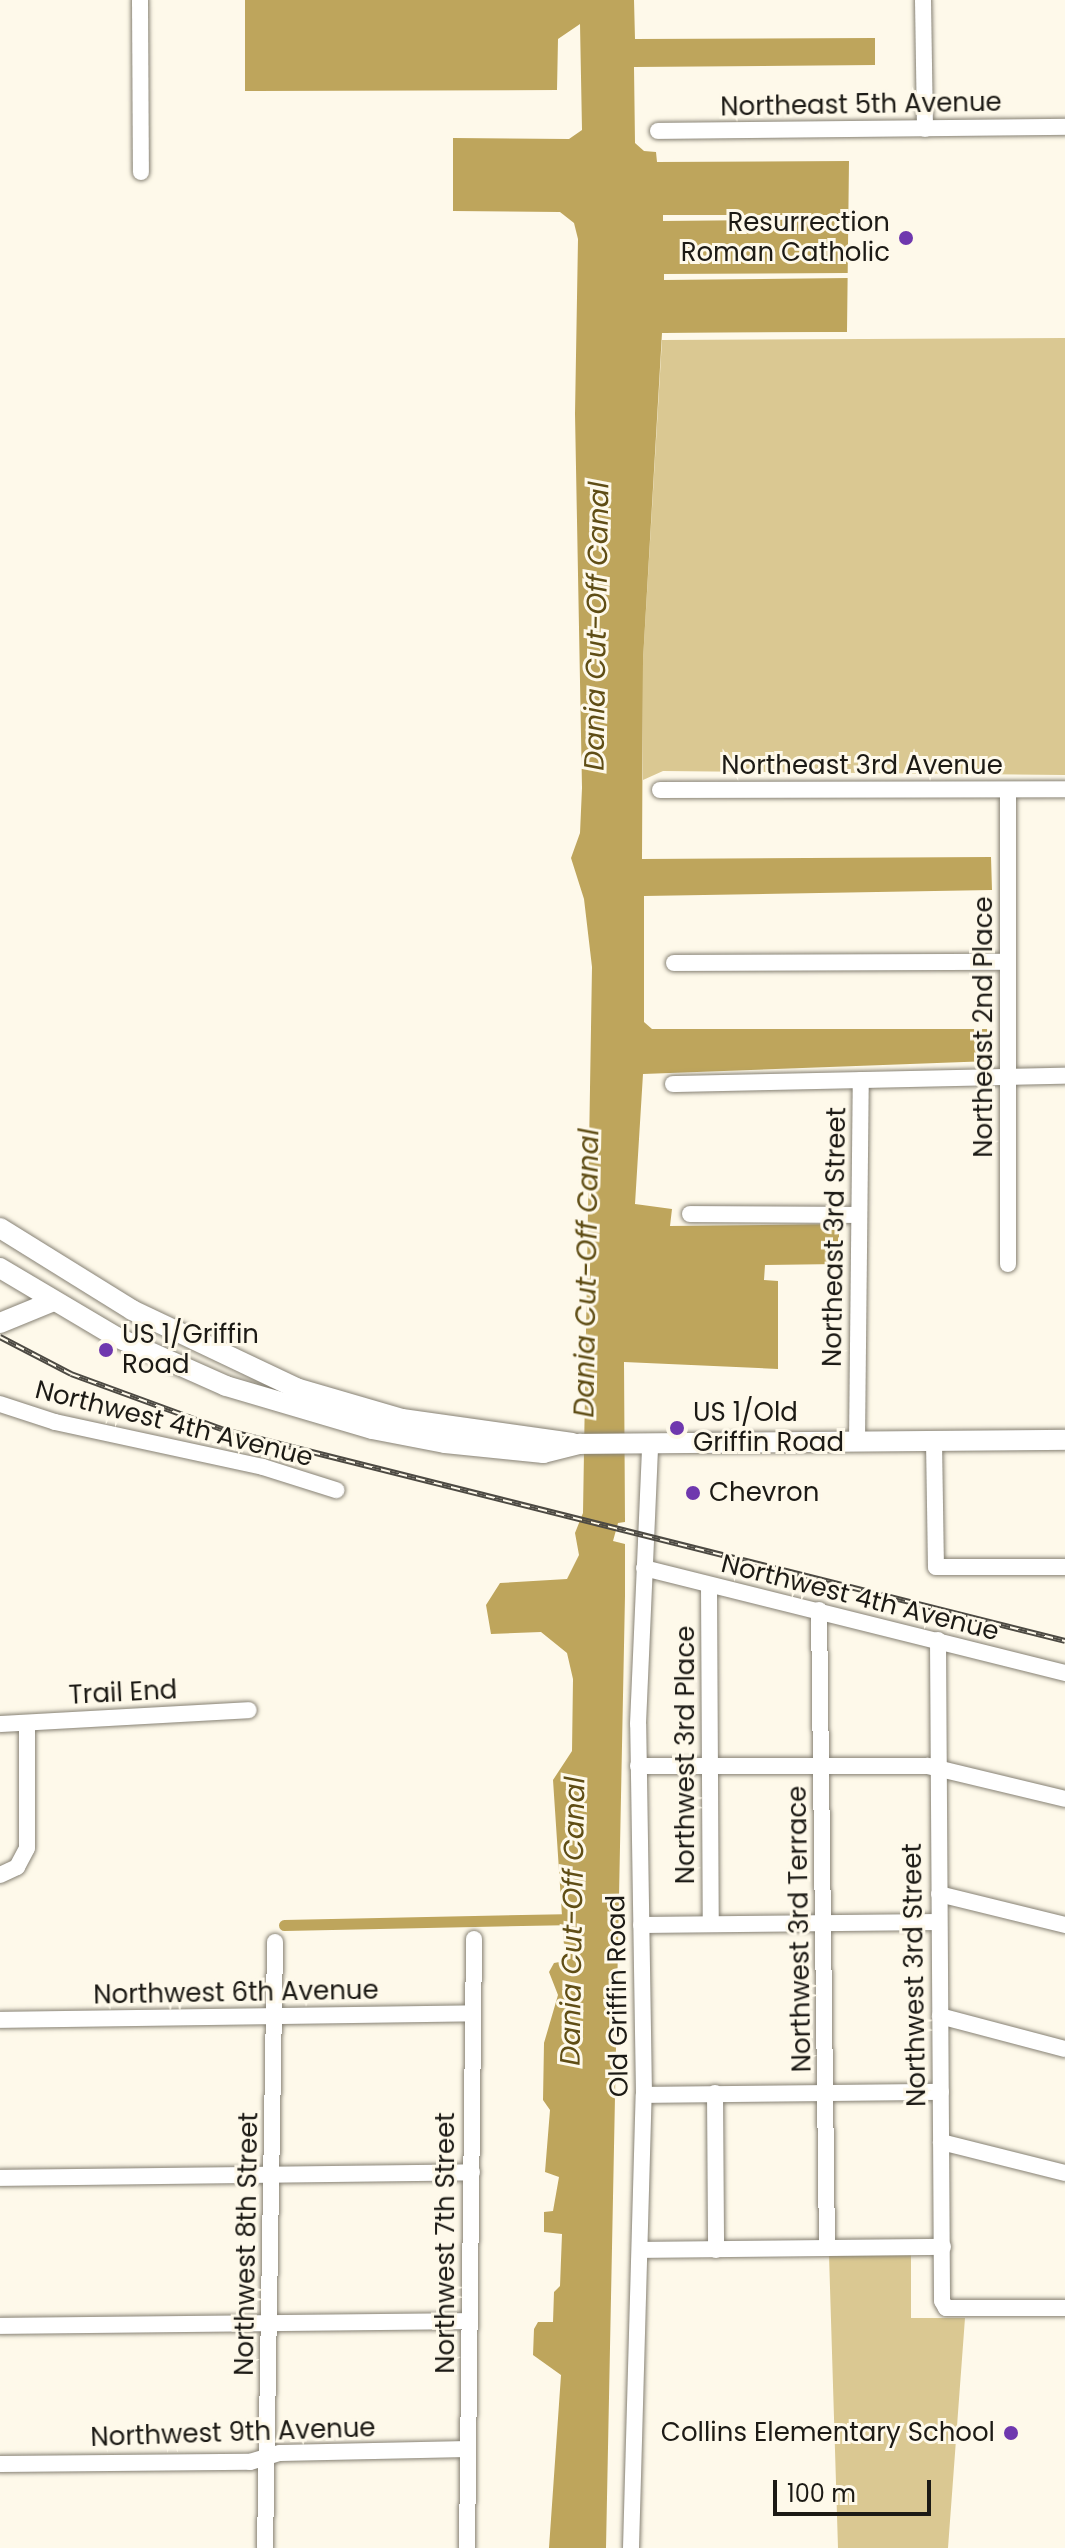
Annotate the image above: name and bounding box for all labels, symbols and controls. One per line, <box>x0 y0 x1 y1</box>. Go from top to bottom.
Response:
street label: Northeast 5th Avenue <box>720 87 1002 123</box>
place label: Resurrection Roman Catholic <box>681 207 890 268</box>
marker: Resurrection Roman Catholic <box>897 229 915 247</box>
water label: Dania Cut-Off Canal <box>578 481 616 771</box>
street label: Northeast 3rd Avenue <box>721 750 1003 782</box>
street label: Northeast 2nd Place <box>968 896 1000 1158</box>
street label: Northeast 3rd Street <box>817 1107 853 1367</box>
water label: Dania Cut-Off Canal <box>568 1128 606 1418</box>
place label: US 1/Griffin Road <box>122 1319 259 1380</box>
marker: US 1/Griffin Road <box>97 1341 115 1359</box>
street label: Northwest 4th Avenue <box>32 1374 316 1474</box>
place label: US 1/Old Griffin Road <box>693 1397 844 1458</box>
marker: US 1/Old Griffin Road <box>668 1419 686 1437</box>
place label: Chevron <box>709 1477 819 1509</box>
marker: Chevron <box>684 1484 702 1502</box>
street label: Northwest 4th Avenue <box>718 1548 1002 1648</box>
street label: Northwest 3rd Place <box>670 1626 702 1884</box>
street label: Trail End <box>68 1675 178 1711</box>
water label: Dania Cut-Off Canal <box>554 1776 592 2066</box>
street label: Northwest 3rd Terrace <box>782 1785 818 2073</box>
street label: Northwest 3rd Street <box>897 1843 933 2107</box>
street label: Old Griffin Road <box>601 1895 635 2097</box>
street label: Northwest 6th Avenue <box>93 1975 379 2011</box>
street label: Northwest 8th Street <box>229 2112 265 2376</box>
street label: Northwest 7th Street <box>430 2112 462 2374</box>
street label: Northwest 9th Avenue <box>90 2412 376 2454</box>
place label: Collins Elementary School <box>661 2417 995 2449</box>
marker: Collins Elementary School <box>1002 2424 1020 2442</box>
scale bar <box>777 2464 935 2514</box>
text: 100 m <box>787 2477 856 2510</box>

